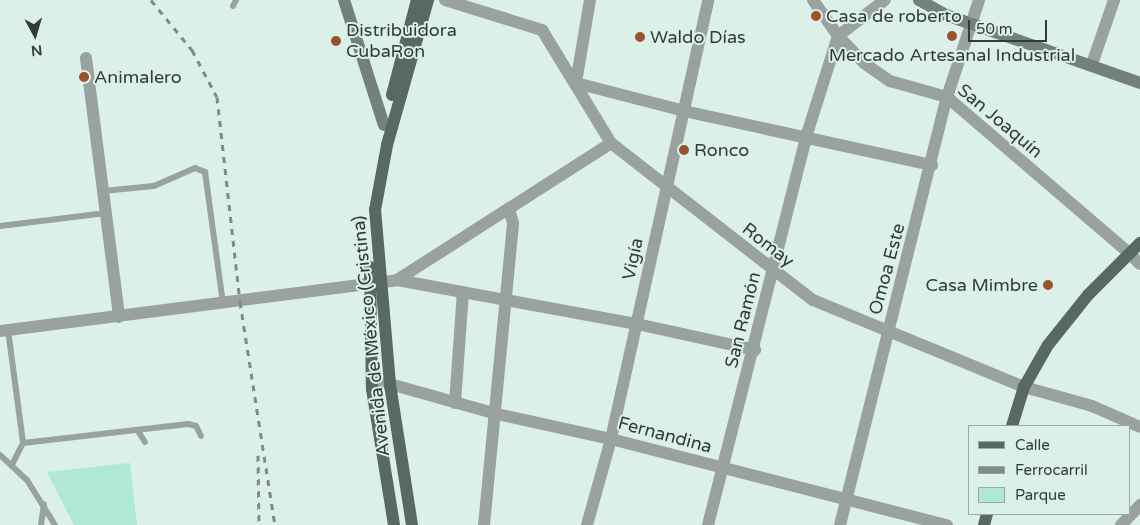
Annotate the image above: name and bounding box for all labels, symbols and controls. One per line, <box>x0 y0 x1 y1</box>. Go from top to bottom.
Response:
place label: Casa de roberto <box>826 5 962 27</box>
north arrow <box>10 10 60 60</box>
marker: Casa de roberto <box>810 10 822 22</box>
scale bar <box>970 10 1049 42</box>
place label: Distribuidora CubaRon <box>346 20 457 62</box>
text: 50 m <box>976 20 1013 38</box>
place label: Waldo Días <box>650 26 746 48</box>
marker: Mercado Artesanal Industrial <box>946 30 958 42</box>
marker: Waldo Días <box>634 31 646 43</box>
marker: Distribuidora CubaRon <box>330 35 342 47</box>
text: N <box>30 41 43 59</box>
place label: Mercado Artesanal Industrial <box>829 44 1075 66</box>
place label: Animalero <box>94 66 182 88</box>
marker: Animalero <box>78 71 90 83</box>
street label: San Joaquín <box>953 79 1047 163</box>
place label: Ronco <box>694 139 749 161</box>
marker: Ronco <box>678 144 690 156</box>
street label: Avenida de México (Cristina) <box>348 215 394 457</box>
street label: Romay <box>738 218 798 272</box>
street label: Omoa Este <box>864 221 910 317</box>
street label: Vigía <box>618 236 648 282</box>
street label: San Ramón <box>721 270 765 370</box>
place label: Casa Mimbre <box>926 274 1038 296</box>
marker: Casa Mimbre <box>1042 279 1054 291</box>
street label: Fernandina <box>616 412 714 458</box>
legend <box>968 425 1130 515</box>
text: Calle <box>1015 436 1050 454</box>
text: Ferrocarril <box>1015 461 1088 479</box>
text: Parque <box>1015 486 1066 504</box>

